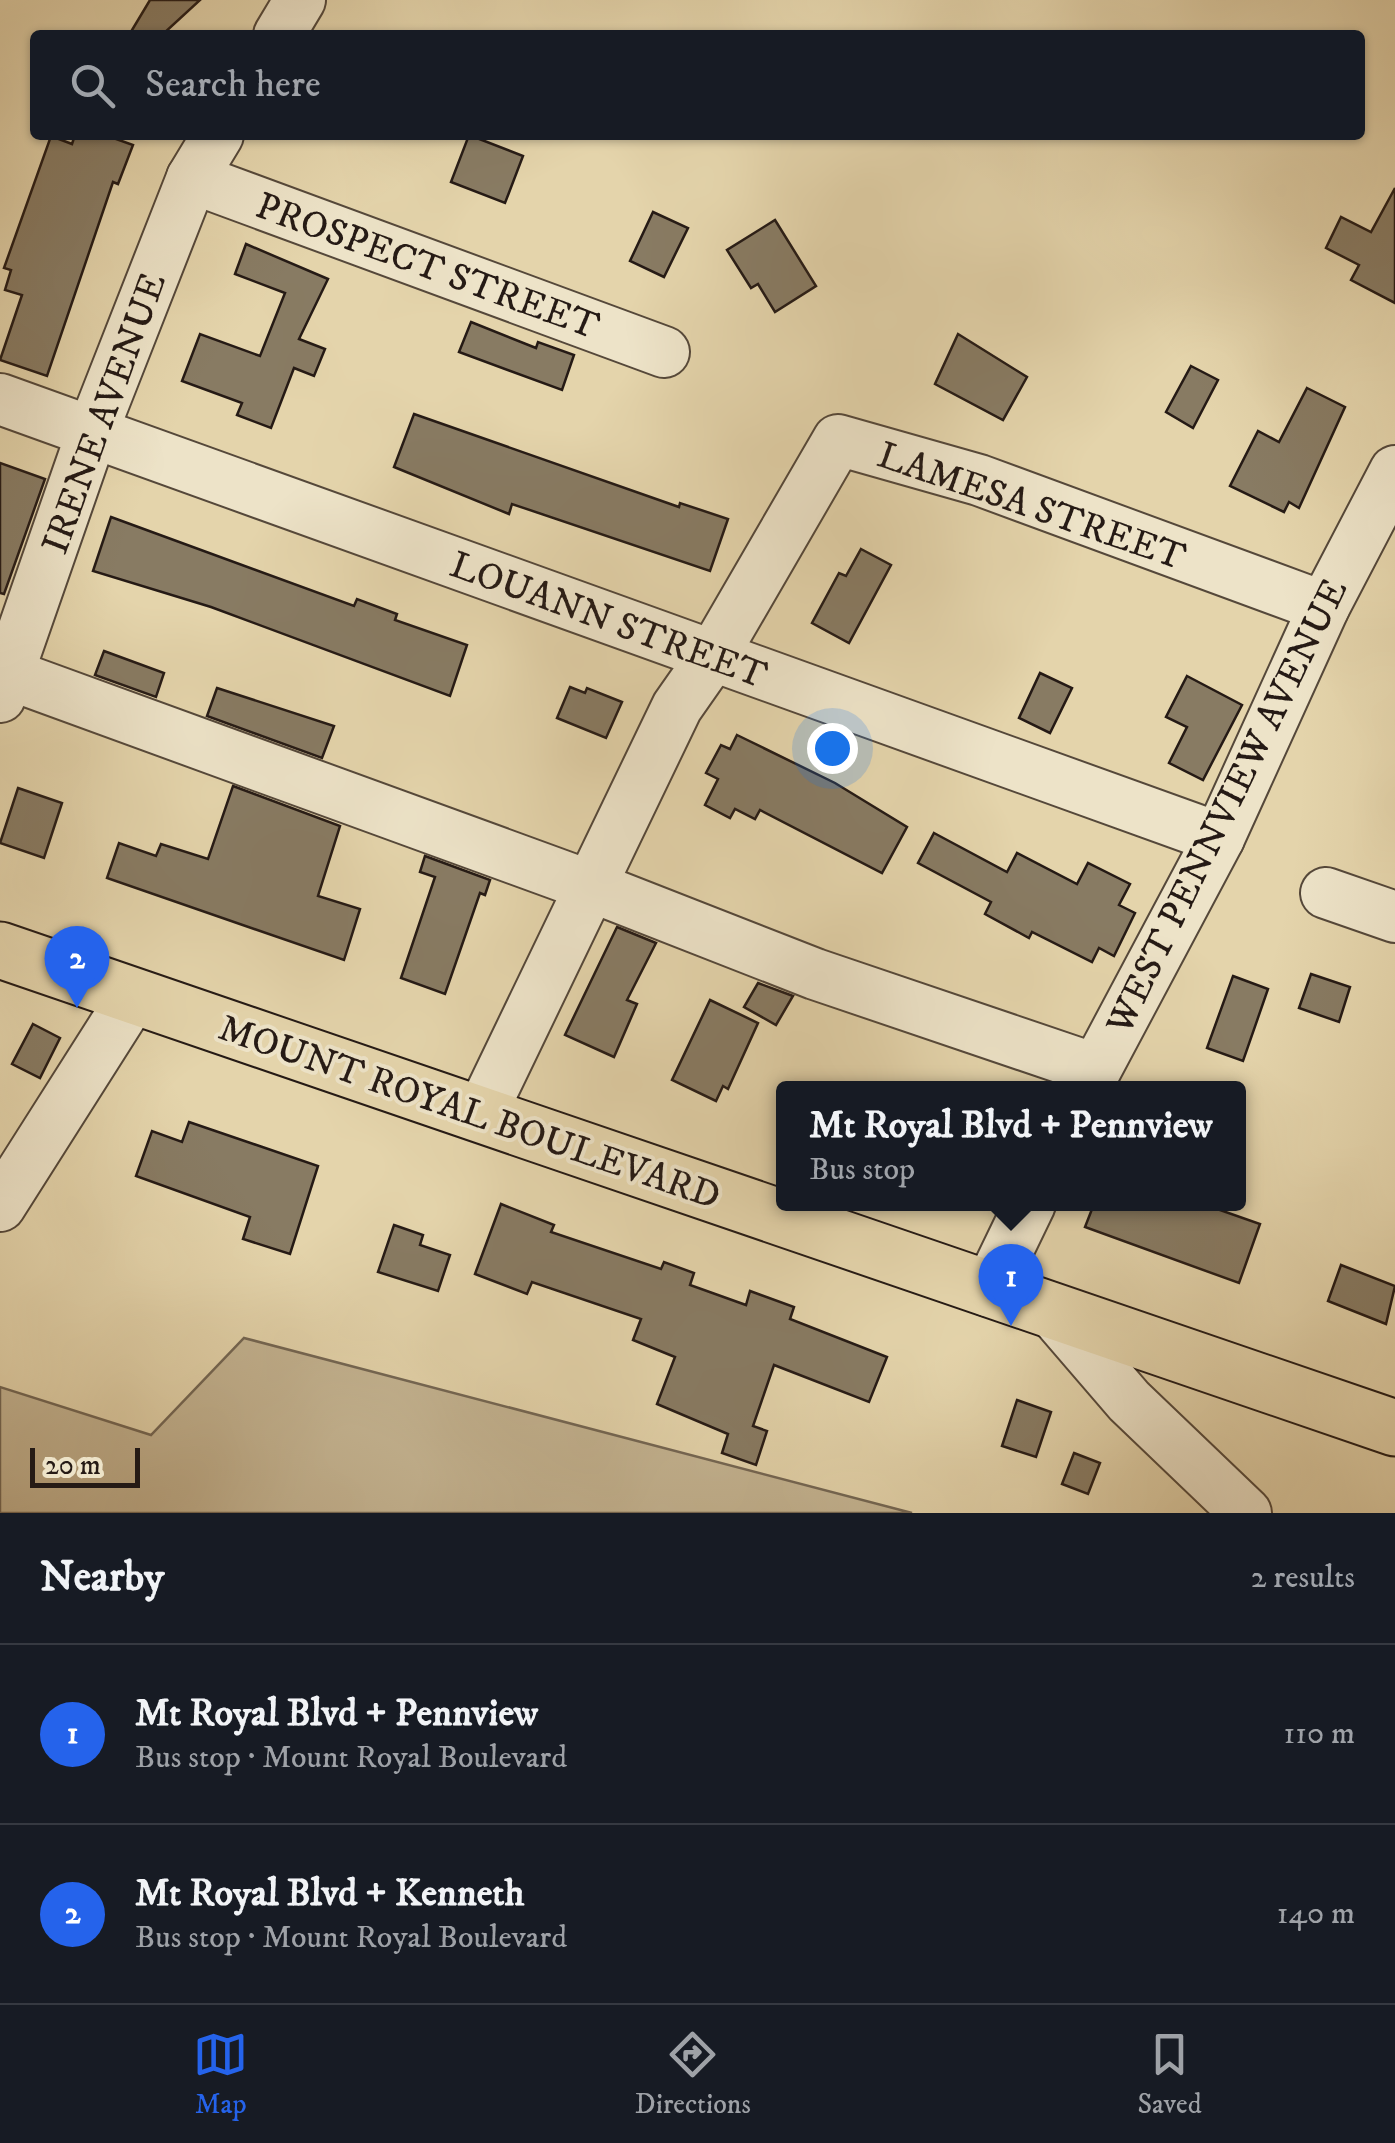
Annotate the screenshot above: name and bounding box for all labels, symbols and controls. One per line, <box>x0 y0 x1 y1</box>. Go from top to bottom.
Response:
search box <box>30 30 1365 140</box>
icon: search <box>65 58 120 113</box>
text: Search here <box>145 61 321 109</box>
street label: PROSPECT STREET <box>249 182 606 351</box>
street label: IRENE AVENUE <box>32 267 178 561</box>
street label: LAMESA STREET <box>871 432 1192 582</box>
street label: LOUANN STREET <box>443 541 774 701</box>
street label: WEST PENNVIEW AVENUE <box>1096 571 1359 1043</box>
your location <box>807 723 858 774</box>
pin: 2 <box>44 926 110 1008</box>
street label: MOUNT ROYAL BOULEVARD <box>212 1004 726 1221</box>
popup <box>776 1081 1246 1211</box>
text: Mt Royal Blvd + Pennview <box>809 1102 1213 1150</box>
text: Bus stop <box>809 1150 915 1190</box>
pin: 1 <box>978 1244 1044 1326</box>
scale bar <box>30 1443 140 1488</box>
text: 20 m <box>45 1448 101 1483</box>
text: Nearby <box>40 1552 164 1604</box>
text: 2 results <box>1251 1558 1355 1598</box>
text: Mt Royal Blvd + Pennview <box>135 1690 538 1738</box>
text: 1 <box>67 1714 78 1754</box>
text: 110 m <box>1283 1714 1355 1754</box>
text: Bus stop · Mount Royal Boulevard <box>135 1738 567 1778</box>
text: Mt Royal Blvd + Kenneth <box>135 1870 524 1918</box>
text: 2 <box>65 1894 80 1934</box>
text: 140 m <box>1277 1894 1355 1934</box>
text: Bus stop · Mount Royal Boulevard <box>135 1918 567 1958</box>
tab: Map <box>193 2027 248 2122</box>
tab: Directions <box>635 2027 751 2122</box>
tab: Saved <box>1137 2027 1202 2122</box>

